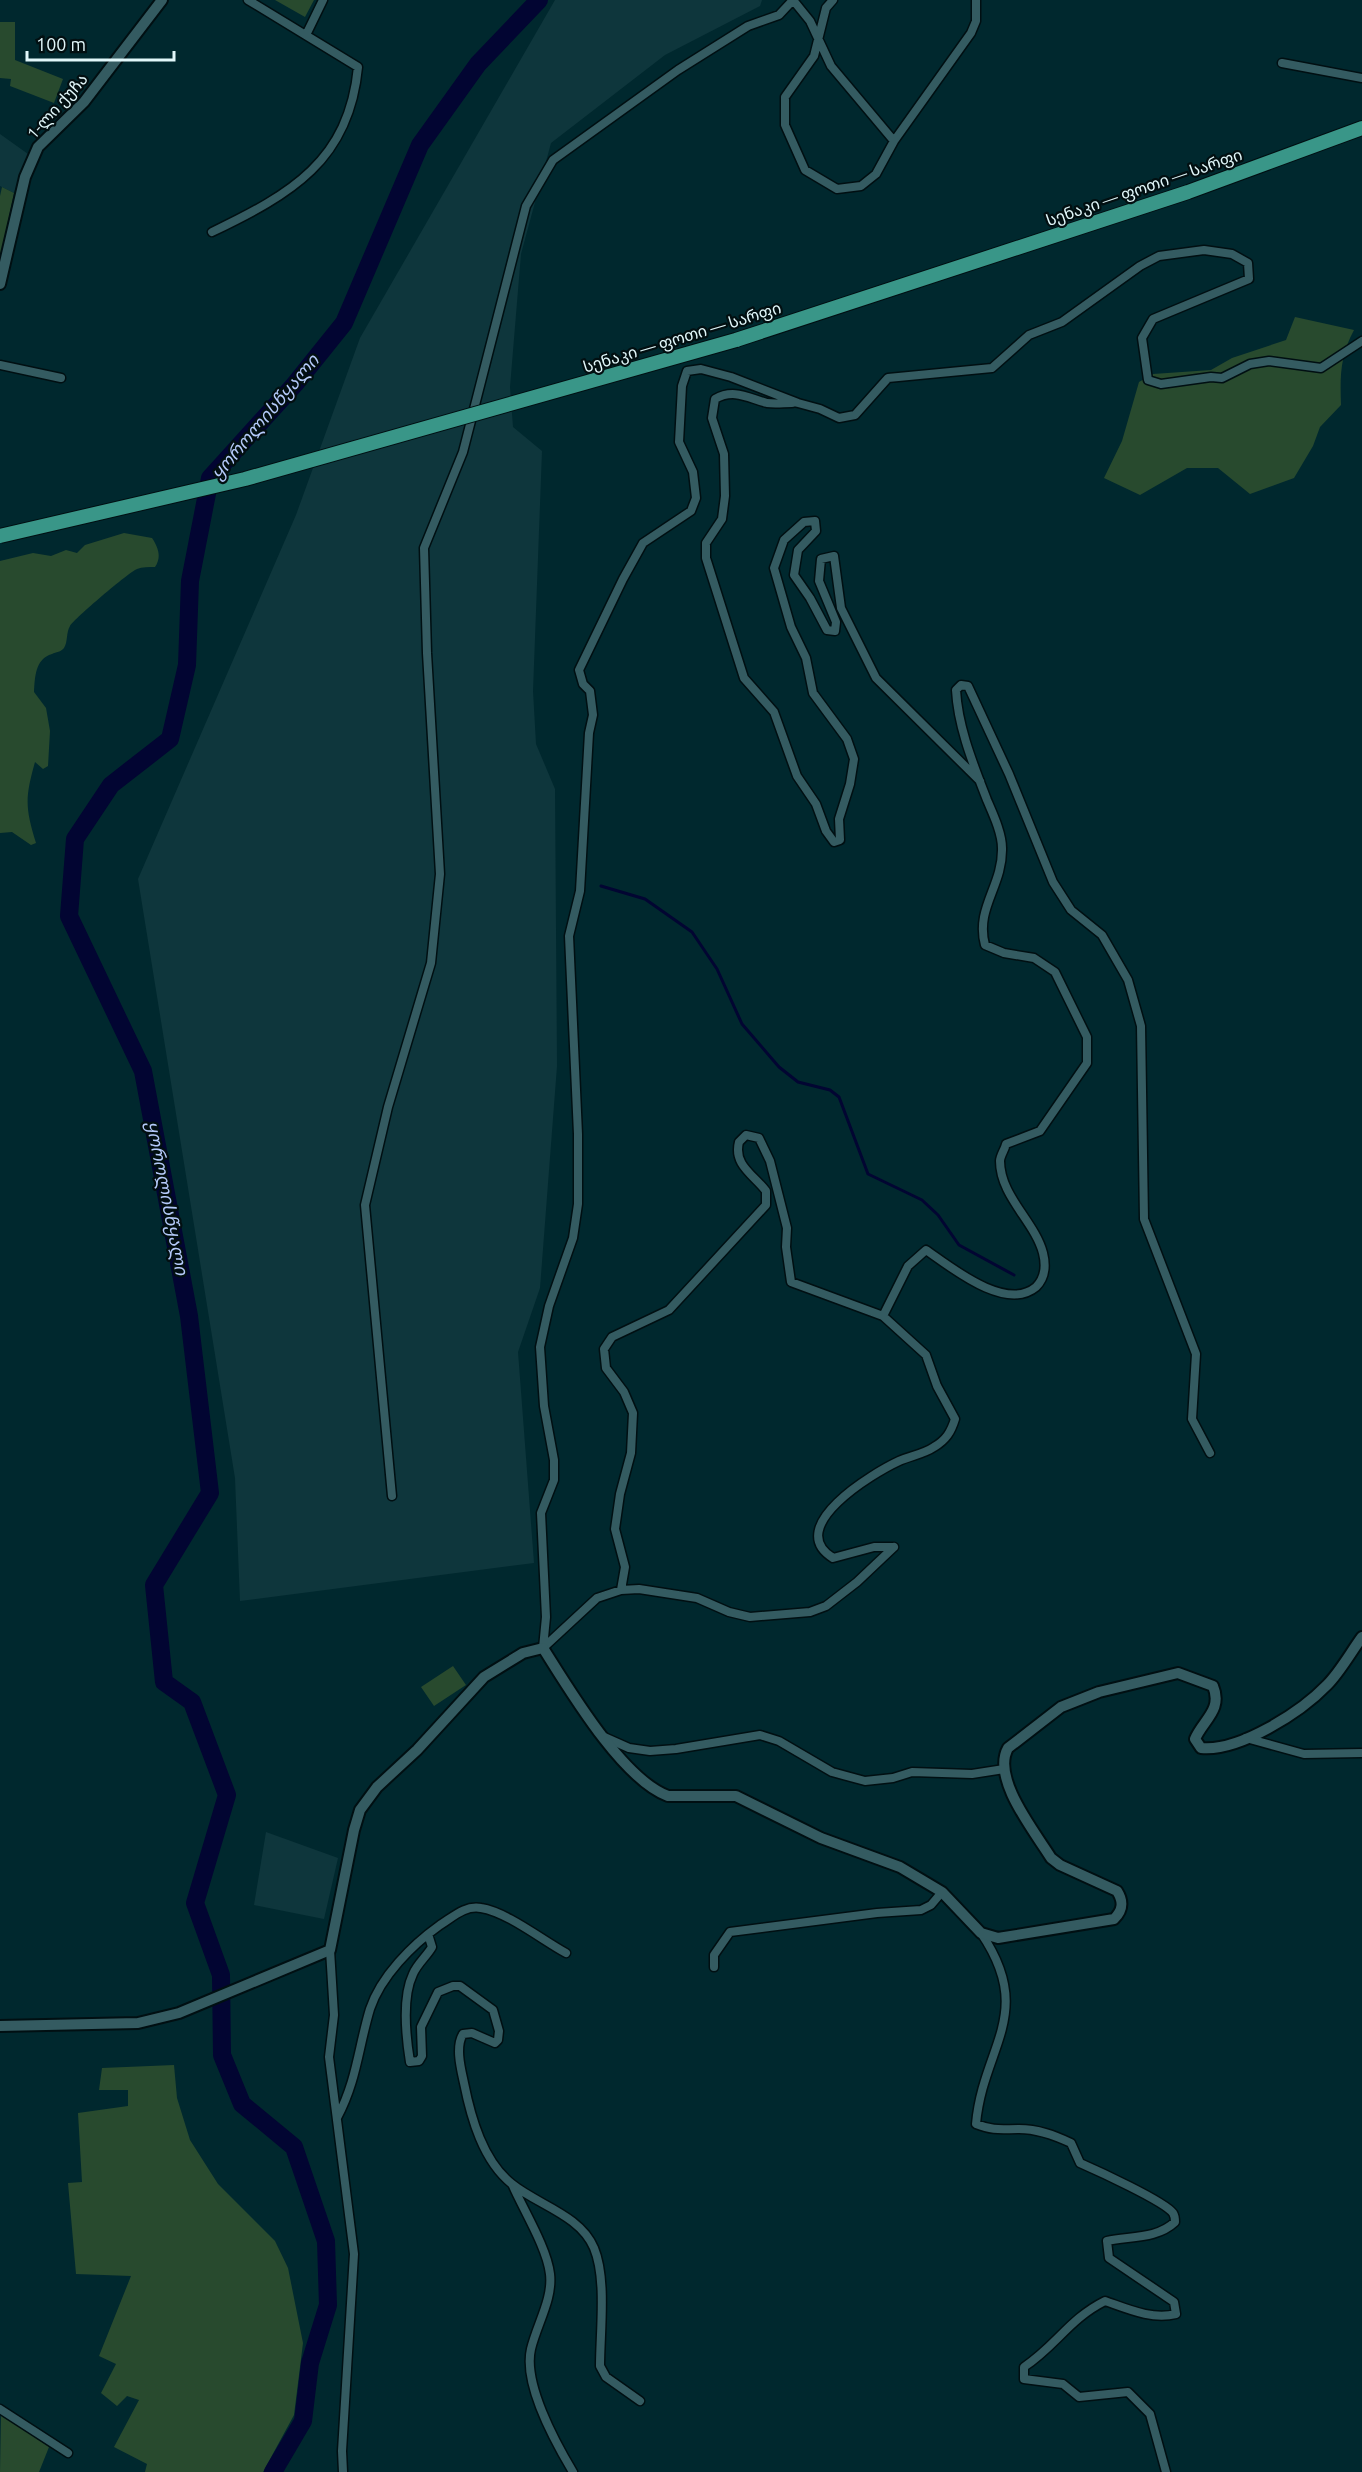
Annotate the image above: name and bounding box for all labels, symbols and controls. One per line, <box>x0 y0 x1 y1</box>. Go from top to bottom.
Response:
scale bar <box>27 24 174 62</box>
text: 100 m <box>36 34 86 54</box>
street label: 1-ლი ქუჩა <box>23 70 92 144</box>
street label: სენაკი — ფოთი — სარფი <box>1044 145 1245 230</box>
street label: სენაკი — ფოთი — სარფი <box>581 298 783 377</box>
water label: ყოროლისწყალი <box>206 350 324 484</box>
water label: ყოროლისწყალი <box>141 1119 193 1277</box>

